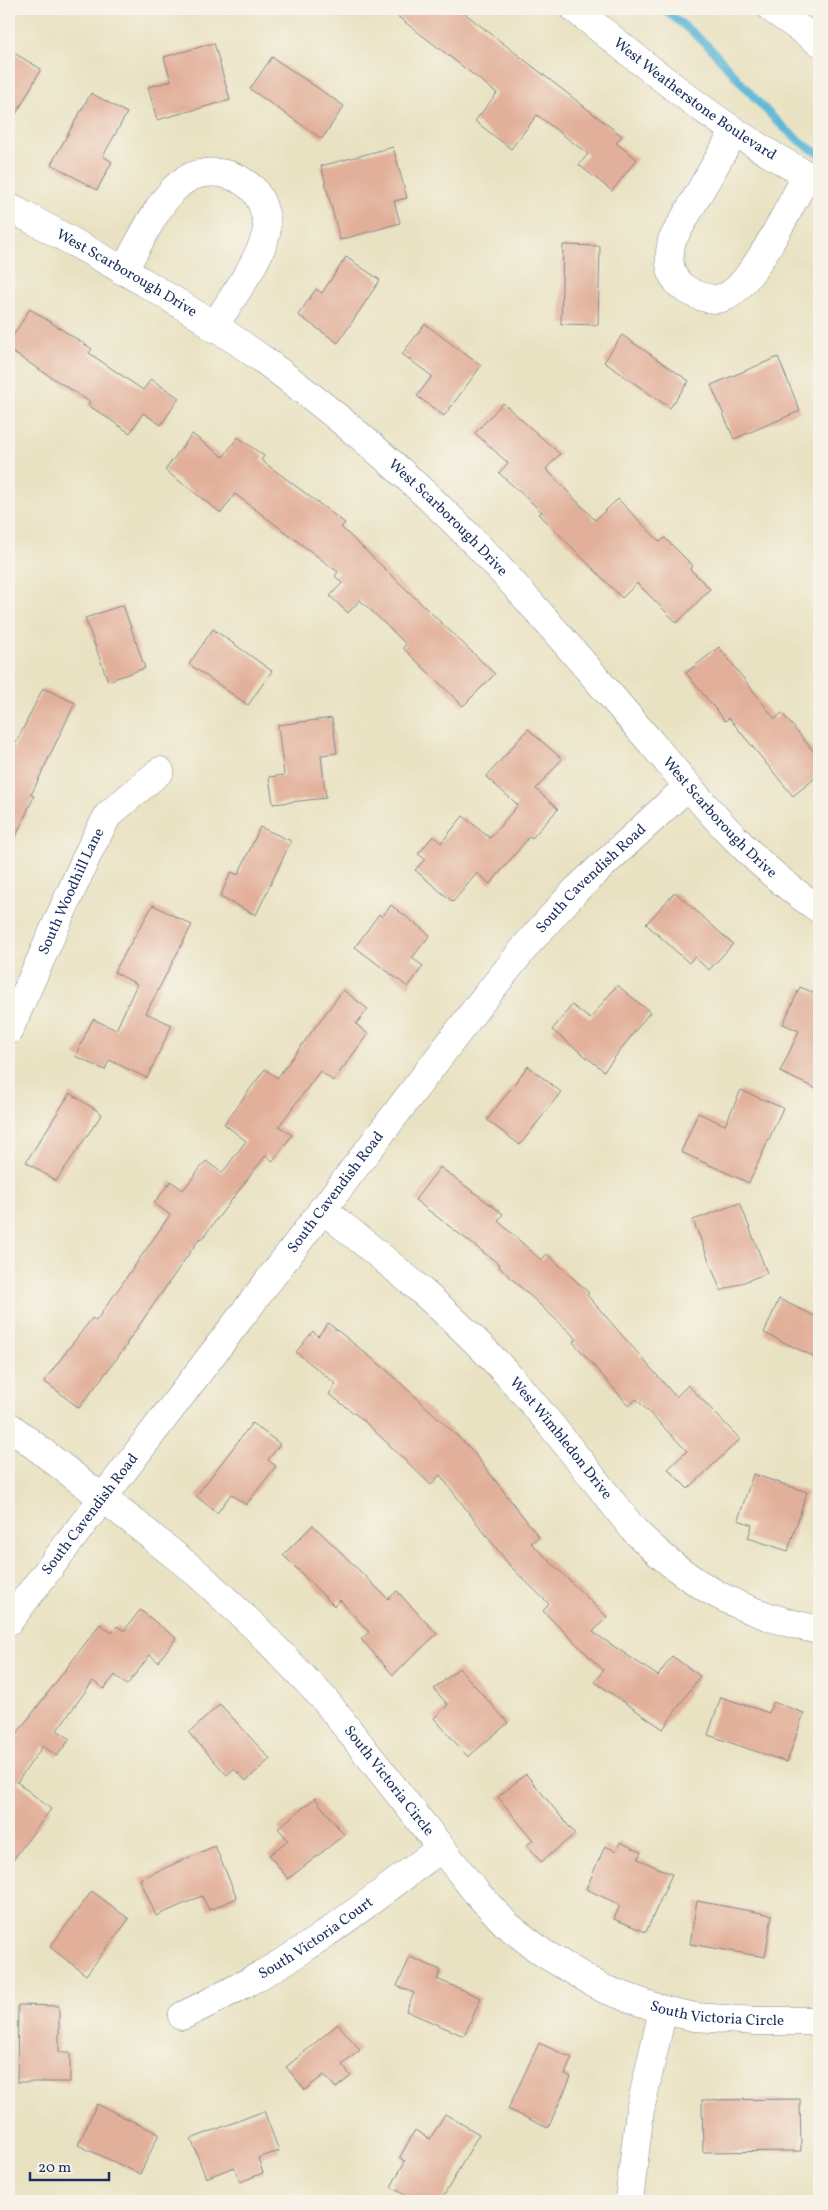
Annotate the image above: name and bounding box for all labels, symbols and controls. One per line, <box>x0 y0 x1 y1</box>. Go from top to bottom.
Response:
street label: West Weatherstone Boulevard <box>609 33 780 166</box>
street label: West Scarborough Drive <box>52 224 201 323</box>
street label: West Scarborough Drive <box>383 454 512 581</box>
street label: West Scarborough Drive <box>657 753 781 883</box>
street label: South Cavendish Road <box>531 819 651 938</box>
street label: South Woodhill Lane <box>33 824 110 958</box>
street label: South Cavendish Road <box>283 1127 389 1258</box>
street label: West Wimbledon Drive <box>504 1373 617 1504</box>
street label: South Cavendish Road <box>37 1449 143 1580</box>
street label: South Victoria Circle <box>339 1721 439 1841</box>
street label: South Victoria Court <box>255 1892 378 1985</box>
street label: South Victoria Circle <box>647 1996 784 2032</box>
scale bar <box>30 2150 109 2182</box>
text: 20 m <box>38 2158 71 2179</box>

